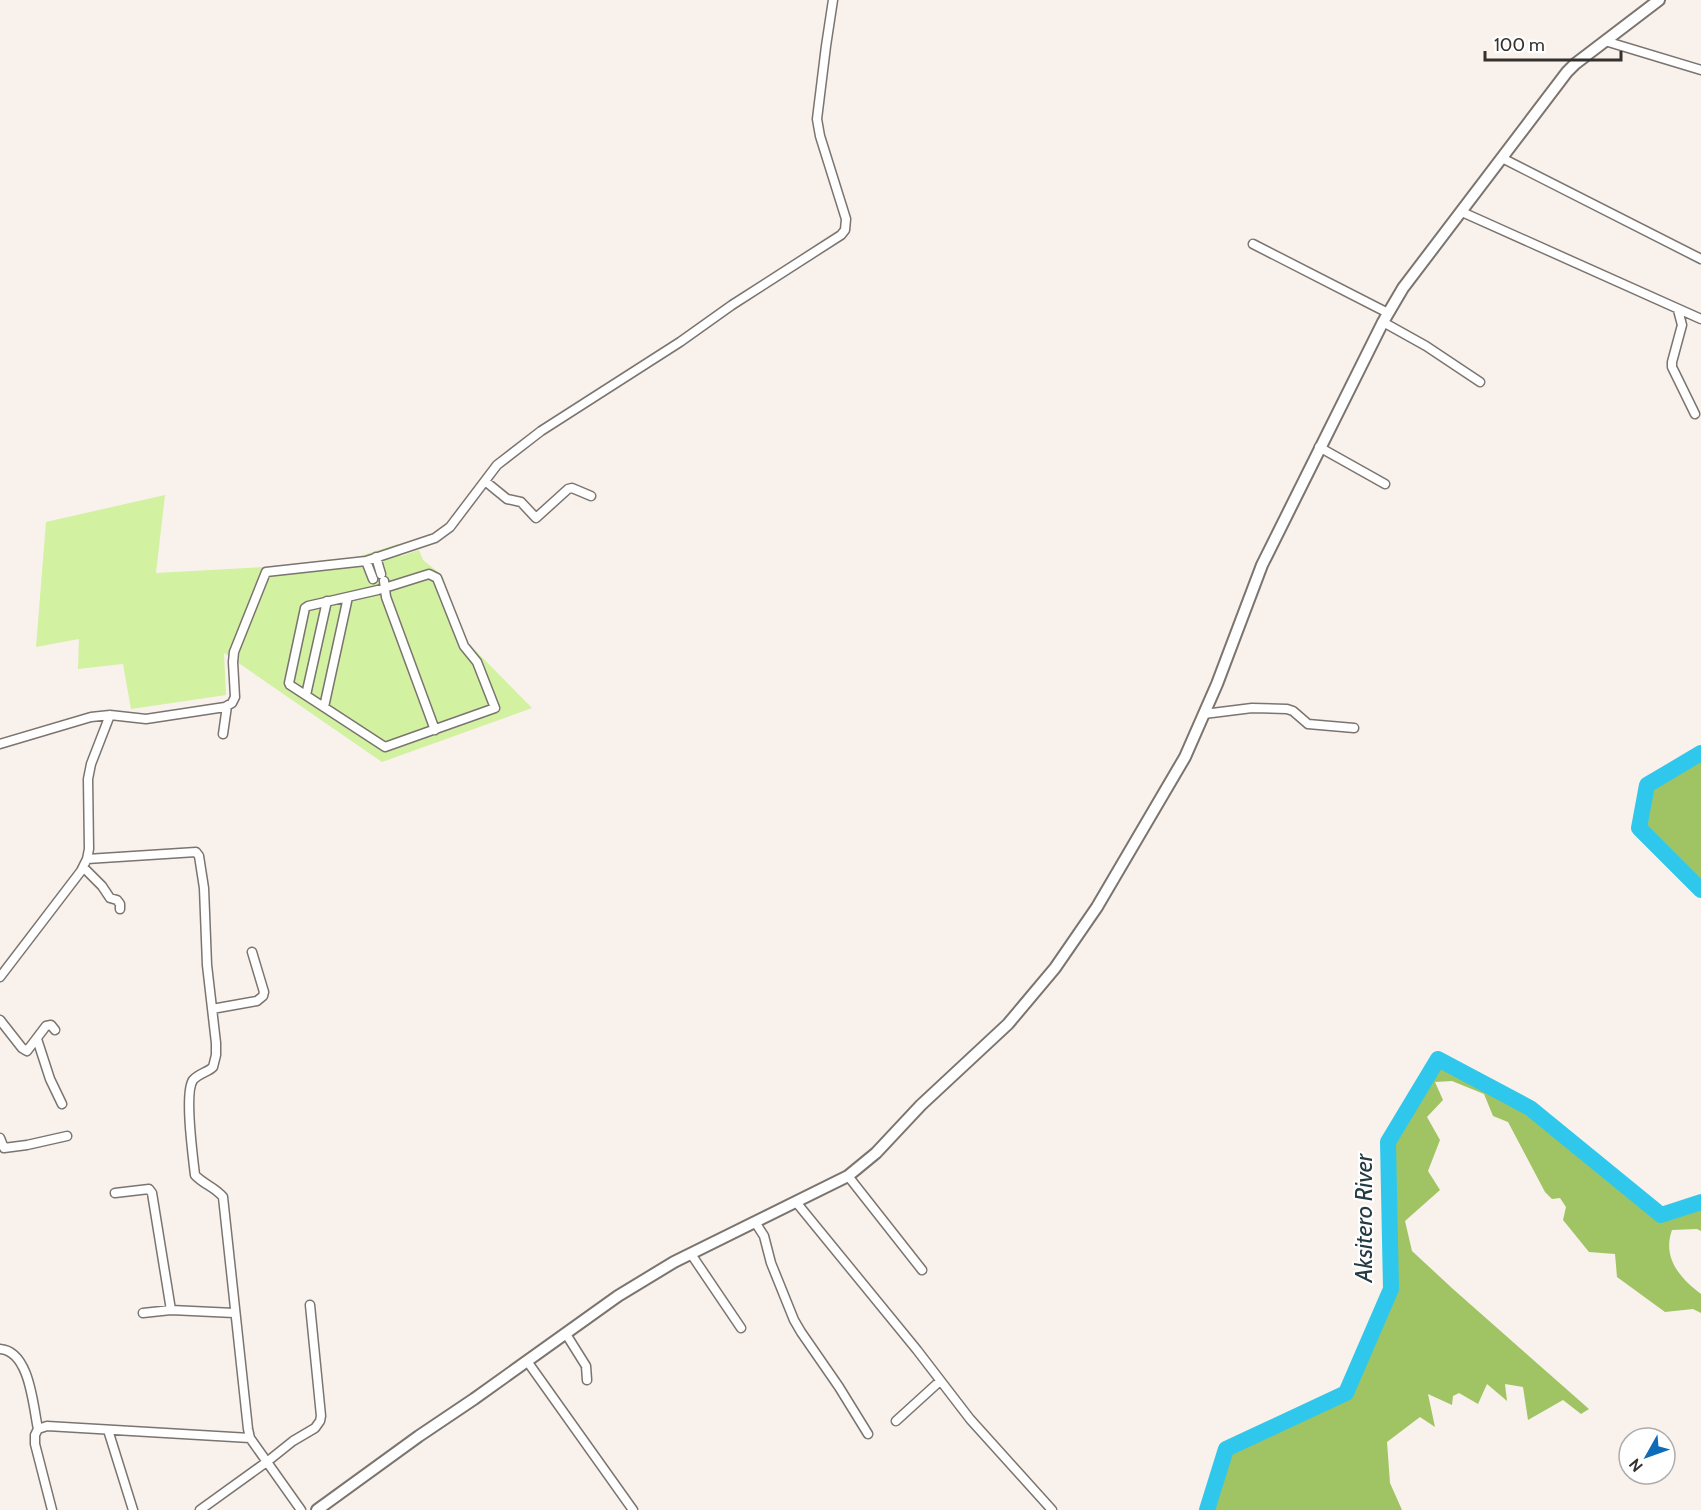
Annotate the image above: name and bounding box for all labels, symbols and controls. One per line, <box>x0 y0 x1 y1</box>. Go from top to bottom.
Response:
scale bar <box>1485 24 1622 62</box>
text: 100 m <box>1494 34 1545 56</box>
water label: Aksitero River <box>1349 1152 1378 1283</box>
north arrow <box>1617 1426 1677 1486</box>
text: N <box>1625 1455 1647 1476</box>

